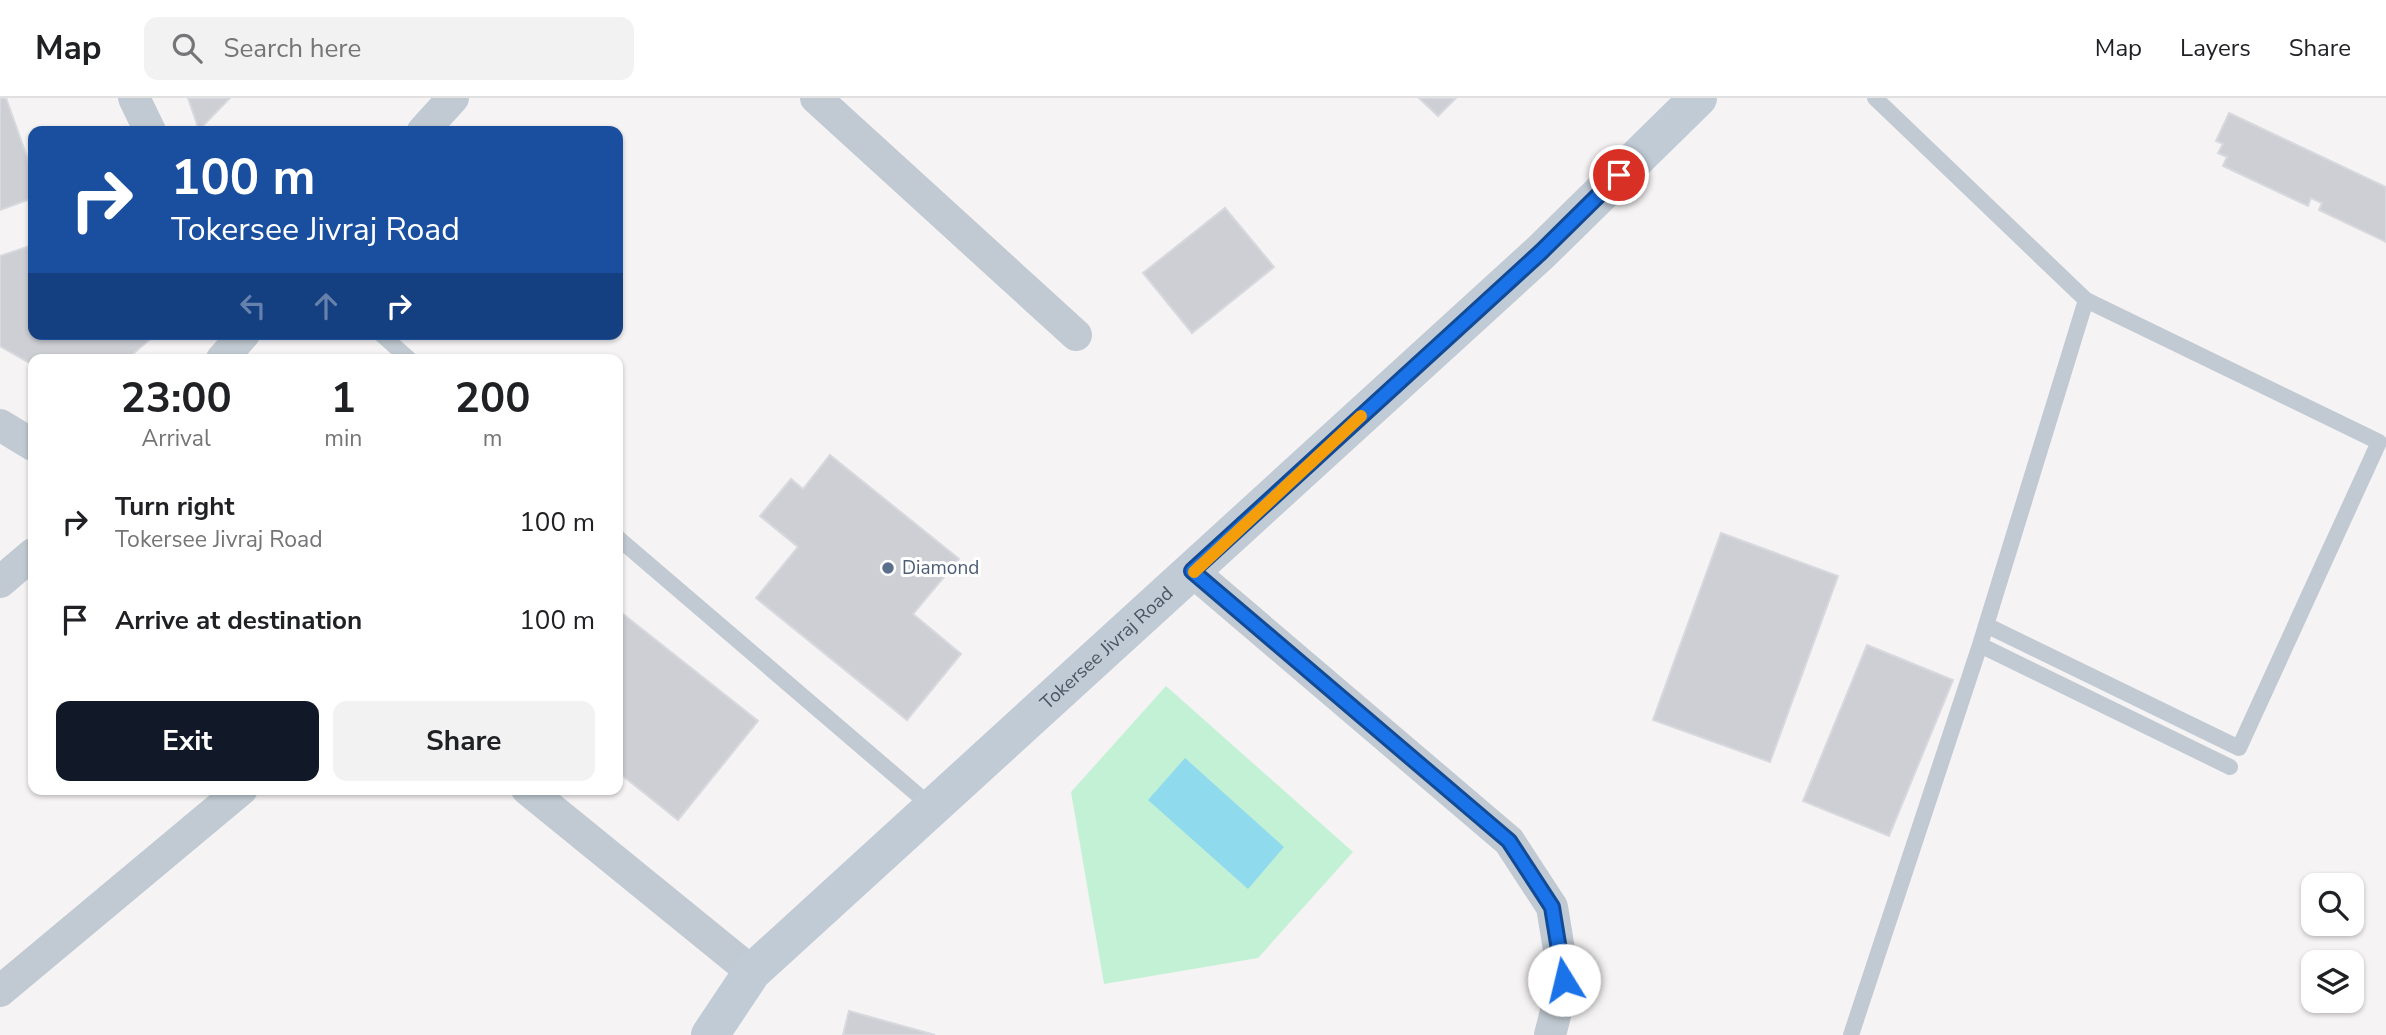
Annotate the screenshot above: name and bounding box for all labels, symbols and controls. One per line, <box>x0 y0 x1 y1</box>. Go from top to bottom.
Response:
search box <box>144 17 634 80</box>
text: Map <box>35 26 102 71</box>
icon: search <box>168 29 206 67</box>
text: Search here <box>224 31 361 66</box>
text: Map <box>2095 32 2142 64</box>
text: Layers <box>2180 32 2251 64</box>
text: Share <box>2289 32 2351 64</box>
text: 100 m <box>171 144 315 211</box>
pin <box>1589 145 1649 205</box>
icon: right <box>56 154 147 245</box>
icon: arrive <box>1600 156 1638 194</box>
text: Tokersee Jivraj Road <box>171 208 460 251</box>
icon: left <box>234 287 272 325</box>
icon: ahead <box>307 287 345 325</box>
icon: right <box>380 287 418 325</box>
text: 23:00 <box>121 370 232 427</box>
text: 1 <box>331 370 356 427</box>
text: 200 <box>455 370 530 427</box>
text: Arrival <box>142 423 211 454</box>
text: min <box>324 423 362 454</box>
text: m <box>483 423 503 454</box>
text: Turn right <box>115 489 234 524</box>
icon: right <box>56 503 94 541</box>
text: 100 m <box>519 505 595 540</box>
text: Tokersee Jivraj Road <box>115 524 323 555</box>
place label: Diamond <box>902 555 979 581</box>
marker: Diamond <box>880 560 896 576</box>
street label: Tokersee Jivraj Road <box>1035 581 1179 716</box>
icon: arrive <box>56 601 94 639</box>
text: Arrive at destination <box>115 603 362 638</box>
text: 100 m <box>519 603 595 638</box>
button: Exit <box>56 701 319 781</box>
button: Share <box>333 701 595 781</box>
map controls <box>2301 873 2364 1013</box>
button: search <box>2301 873 2364 936</box>
position arrow <box>1527 943 1601 1017</box>
button: layers <box>2301 950 2364 1013</box>

